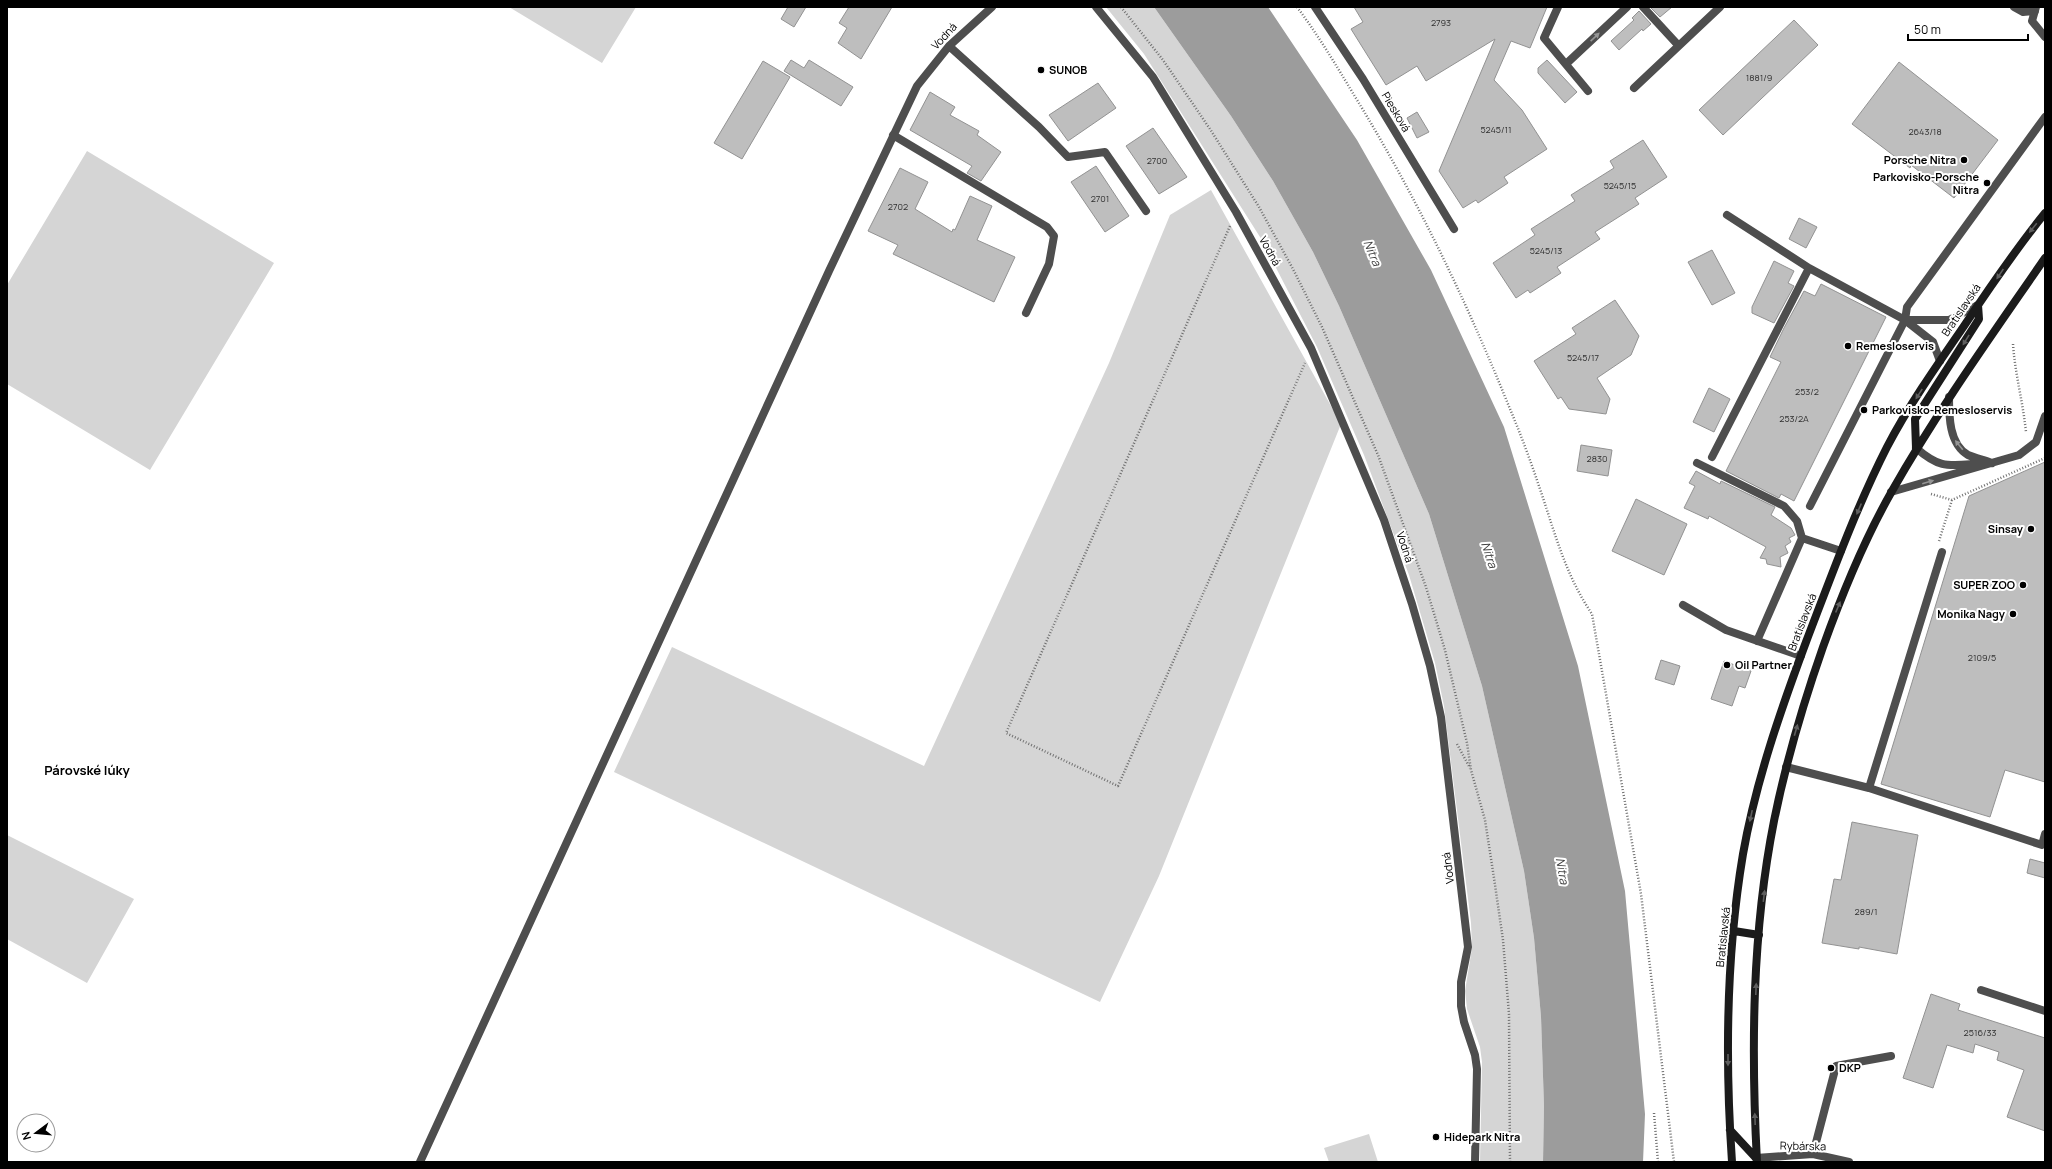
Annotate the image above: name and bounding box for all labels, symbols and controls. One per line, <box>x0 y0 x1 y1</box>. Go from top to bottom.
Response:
house number: 2793 <box>1431 16 1451 29</box>
scale bar <box>1908 16 2028 42</box>
street label: Vodná <box>927 19 960 52</box>
text: 50 m <box>1914 21 1941 38</box>
one-way arrow <box>1590 32 1600 42</box>
place label: SUNOB <box>1049 62 1087 77</box>
marker: SUNOB <box>1036 65 1046 75</box>
house number: 1881/9 <box>1746 71 1772 84</box>
street label: Piesková <box>1379 89 1414 135</box>
house number: 5245/11 <box>1481 123 1511 136</box>
house number: 2643/18 <box>1908 125 1942 138</box>
place label: Porsche Nitra <box>1884 152 1956 167</box>
house number: 2700 <box>1147 154 1167 167</box>
marker: Porsche Nitra <box>1959 155 1969 165</box>
place label: Parkovisko-Porsche Nitra <box>1873 169 1979 197</box>
marker: Parkovisko-Porsche Nitra <box>1982 178 1992 188</box>
house number: 5245/15 <box>1604 179 1636 192</box>
house number: 2701 <box>1091 192 1109 205</box>
house number: 2702 <box>888 200 908 213</box>
one-way arrow <box>2029 222 2037 233</box>
street label: Vodná <box>1256 233 1285 268</box>
water label: Nitra <box>1359 237 1386 270</box>
house number: 5245/13 <box>1530 244 1562 257</box>
one-way arrow <box>1996 268 2003 279</box>
street label: Bratislavská <box>1937 280 1984 339</box>
one-way arrow <box>1962 334 1969 346</box>
place label: Remesloservis <box>1856 338 1934 353</box>
marker: Remesloservis <box>1843 341 1853 351</box>
house number: 5245/17 <box>1567 351 1599 364</box>
house number: 253/2 <box>1795 385 1819 398</box>
one-way arrow <box>1915 388 1922 400</box>
place label: Parkovisko-Remesloservis <box>1872 402 2012 417</box>
marker: Parkovisko-Remesloservis <box>1859 405 1869 415</box>
house number: 253/2A <box>1779 412 1809 425</box>
one-way arrow <box>1954 439 1963 450</box>
house number: 2830 <box>1587 452 1607 465</box>
one-way arrow <box>1922 479 1934 485</box>
one-way arrow <box>1856 504 1862 515</box>
place label: Sinsay <box>1988 521 2024 536</box>
marker: Sinsay <box>2026 524 2036 534</box>
street label: Vodná <box>1393 529 1417 564</box>
water label: Nitra <box>1477 540 1502 571</box>
place label: SUPER ZOO <box>1953 577 2015 592</box>
marker: SUPER ZOO <box>2018 580 2028 590</box>
street label: Bratislavská <box>1784 591 1819 653</box>
one-way arrow <box>1835 600 1841 612</box>
place label: Monika Nagy <box>1937 606 2006 621</box>
marker: Monika Nagy <box>2008 609 2018 619</box>
house number: 2109/5 <box>1968 651 1996 664</box>
place label: Oil Partner <box>1735 657 1792 672</box>
marker: Oil Partner <box>1722 660 1732 670</box>
one-way arrow <box>1793 724 1799 736</box>
district label: Párovské lúky <box>44 761 131 779</box>
one-way arrow <box>1747 810 1753 822</box>
street label: Vodná <box>1438 851 1457 885</box>
water label: Nitra <box>1552 856 1573 887</box>
one-way arrow <box>1760 890 1767 902</box>
house number: 289/1 <box>1855 905 1877 918</box>
street label: Bratislavská <box>1712 906 1733 968</box>
one-way arrow <box>1752 983 1759 995</box>
house number: 2516/33 <box>1964 1026 1996 1039</box>
one-way arrow <box>1725 1054 1731 1067</box>
place label: DKP <box>1839 1060 1861 1075</box>
marker: DKP <box>1826 1063 1836 1073</box>
one-way arrow <box>1752 1112 1758 1125</box>
north arrow <box>16 1113 56 1153</box>
place label: Hidepark Nitra <box>1444 1129 1520 1144</box>
text: N <box>18 1130 34 1142</box>
marker: Hidepark Nitra <box>1431 1132 1441 1142</box>
street label: Rybárska <box>1780 1138 1826 1153</box>

